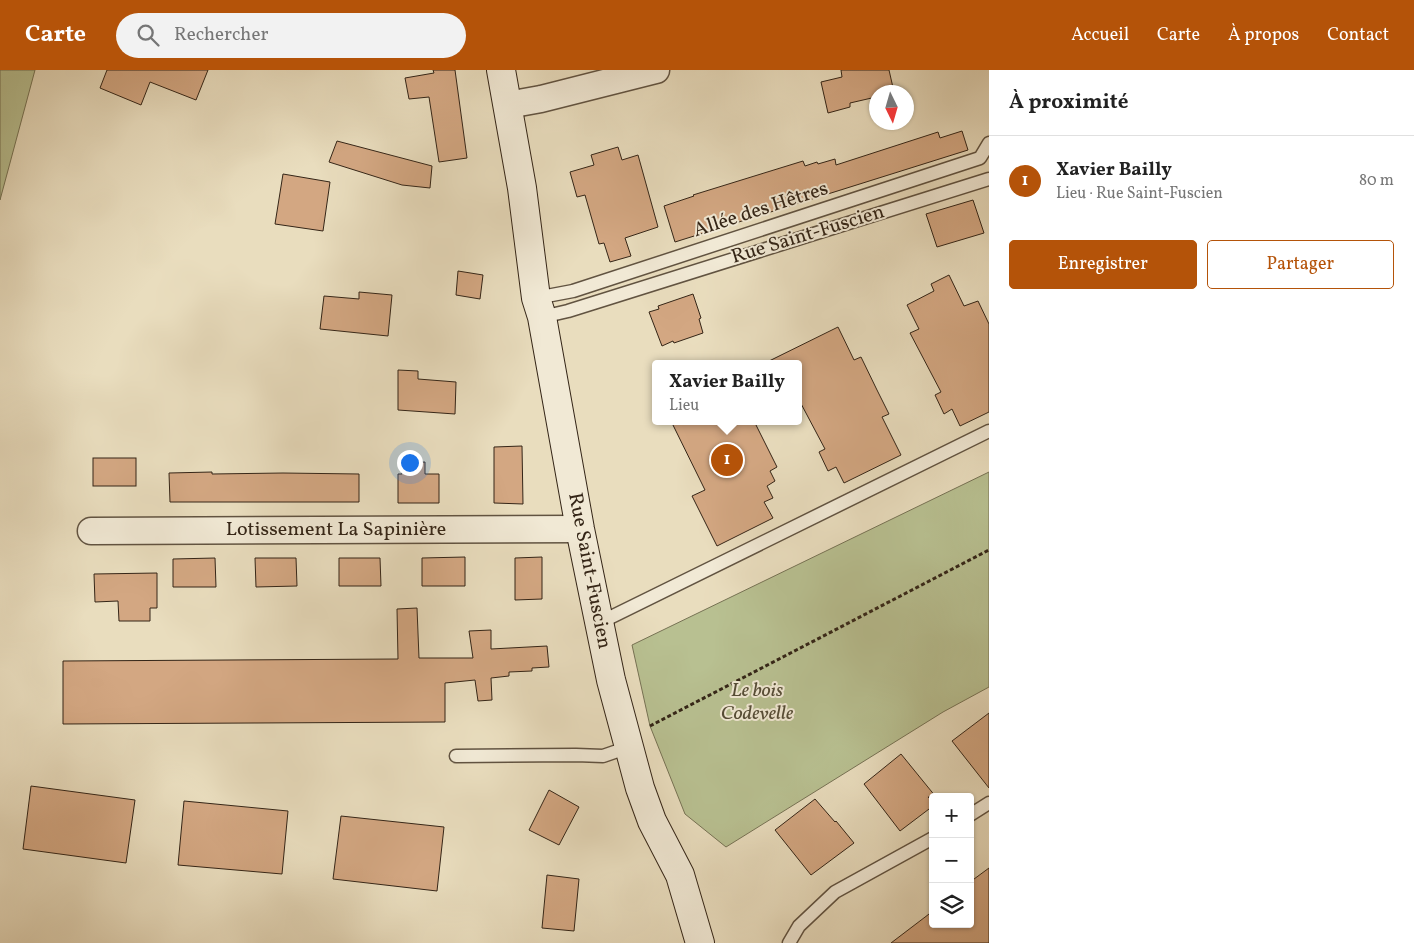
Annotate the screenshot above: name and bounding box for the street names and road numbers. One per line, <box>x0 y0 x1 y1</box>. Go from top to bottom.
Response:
street label: Allée des Hêtres <box>690 175 832 245</box>
street label: Rue Saint-Fuscien <box>728 198 888 272</box>
street label: Rue Saint-Fuscien <box>560 490 618 652</box>
street label: Lotissement La Sapinière <box>226 516 446 544</box>

